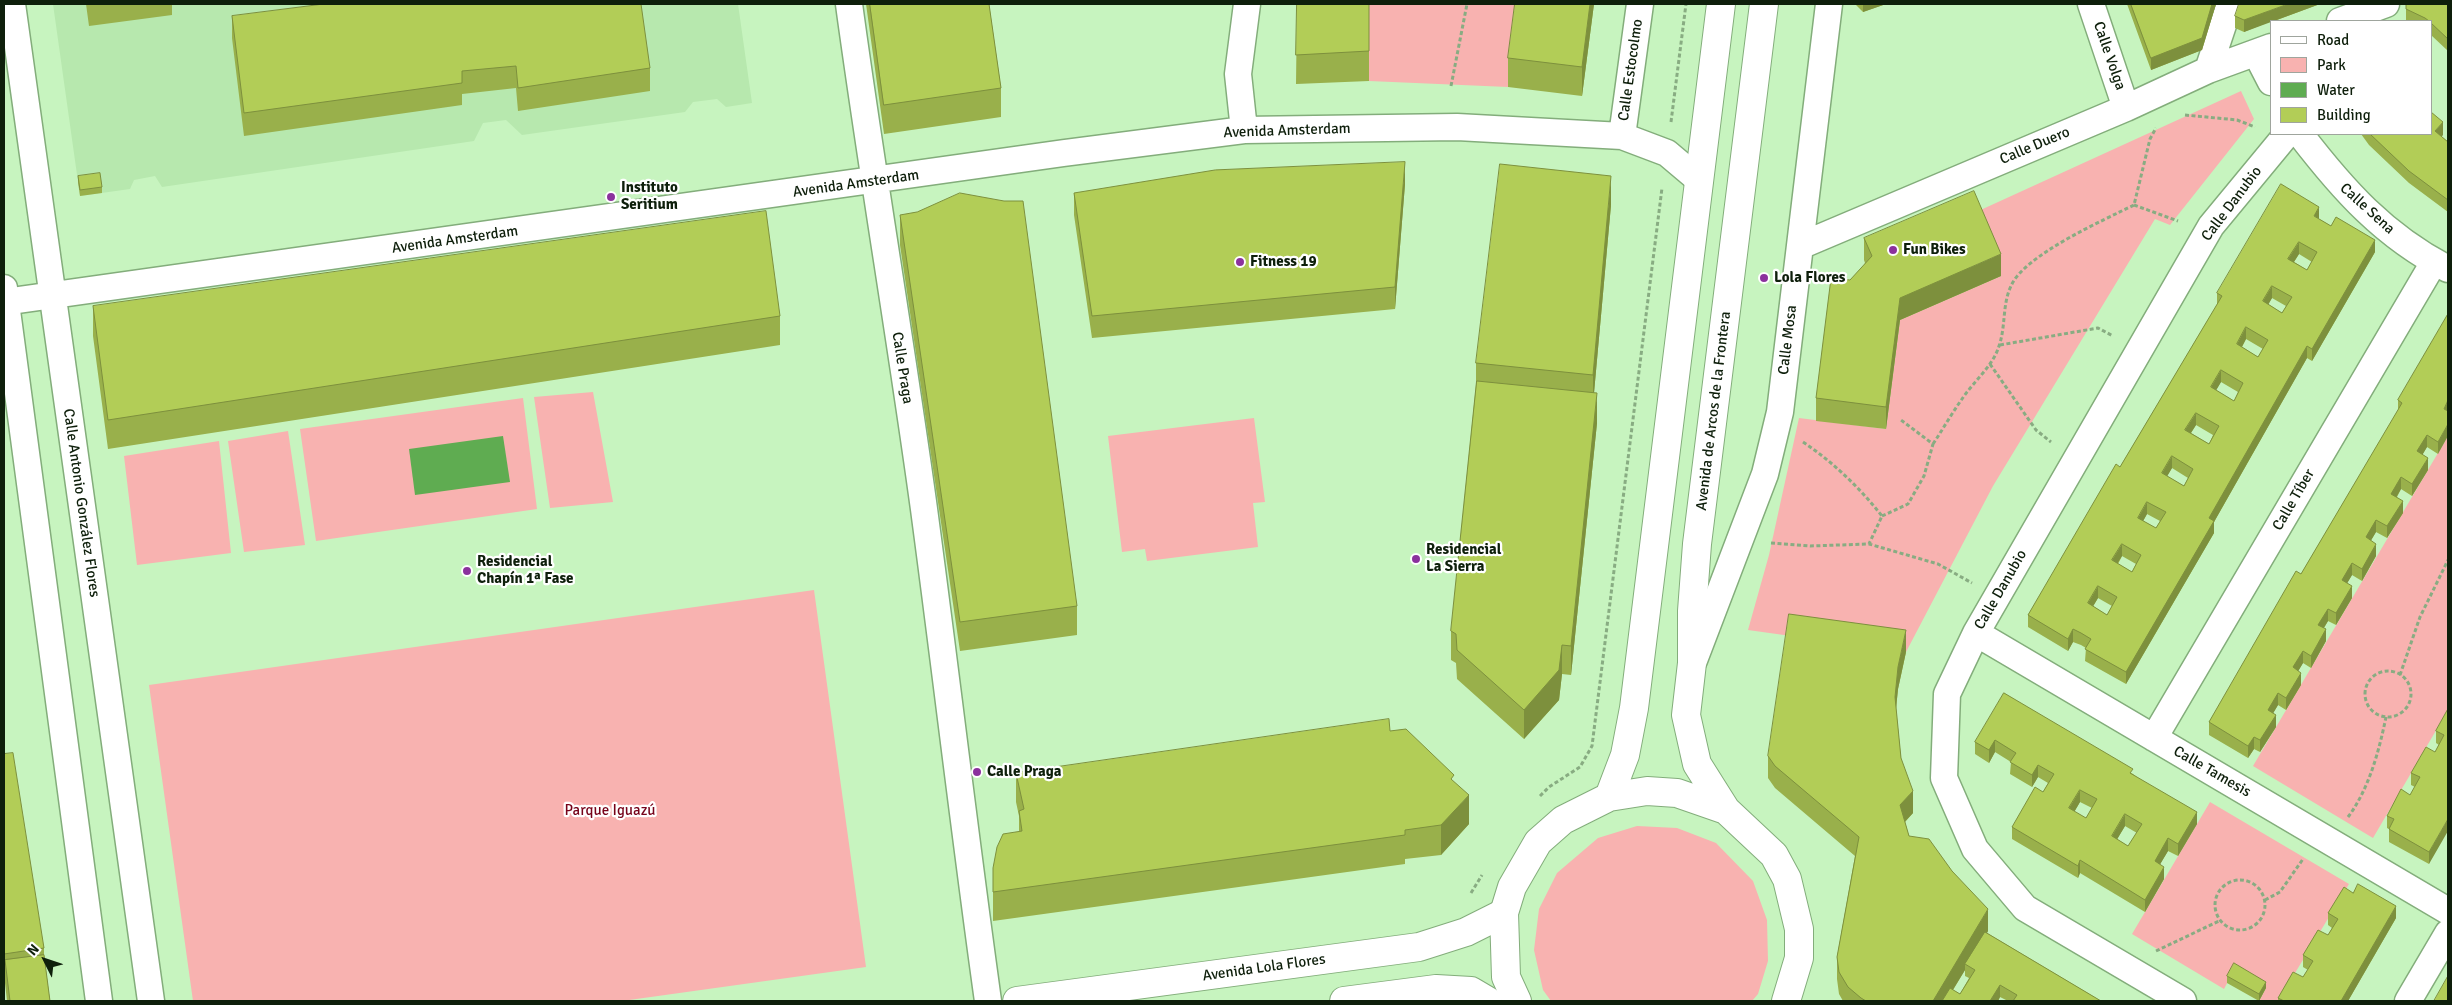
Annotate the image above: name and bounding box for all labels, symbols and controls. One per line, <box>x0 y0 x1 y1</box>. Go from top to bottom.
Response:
street label: Calle Estocolmo <box>1615 18 1647 122</box>
street label: Calle Volga <box>2089 19 2129 93</box>
legend <box>2270 20 2432 135</box>
text: Road <box>2317 31 2349 49</box>
text: Park <box>2317 56 2346 74</box>
text: Water <box>2317 81 2355 99</box>
text: Building <box>2317 106 2371 124</box>
street label: Avenida Amsterdam <box>1223 120 1351 142</box>
street label: Calle Duero <box>1997 123 2073 169</box>
street label: Calle Danubio <box>2198 163 2266 245</box>
street label: Avenida Amsterdam <box>792 166 920 202</box>
place label: Instituto Seritium <box>621 179 678 214</box>
street label: Calle Sena <box>2336 180 2398 238</box>
marker: Instituto Seritium <box>605 191 617 203</box>
street label: Avenida Amsterdam <box>391 222 519 258</box>
place label: Fun Bikes <box>1903 241 1966 259</box>
marker: Fun Bikes <box>1887 244 1899 256</box>
place label: Fitness 19 <box>1250 253 1316 271</box>
marker: Fitness 19 <box>1234 256 1246 268</box>
place label: Lola Flores <box>1774 269 1845 287</box>
marker: Lola Flores <box>1758 272 1770 284</box>
street label: Calle Mosa <box>1775 304 1801 376</box>
street label: Avenida de Arcos de la Frontera <box>1693 310 1735 512</box>
street label: Calle Praga <box>887 331 917 405</box>
street label: Calle Antonio González Flores <box>59 408 103 598</box>
street label: Calle Tíber <box>2269 466 2319 534</box>
place label: Residencial La Sierra <box>1426 541 1501 576</box>
street label: Calle Danubio <box>1971 547 2031 633</box>
place label: Residencial Chapín 1ª Fase <box>477 553 574 588</box>
marker: Residencial La Sierra <box>1410 553 1422 565</box>
marker: Residencial Chapín 1ª Fase <box>461 565 473 577</box>
street label: Calle Tamesis <box>2170 743 2254 801</box>
place label: Calle Praga <box>987 763 1061 781</box>
marker: Calle Praga <box>971 766 983 778</box>
park label: Parque Iguazú <box>564 802 656 820</box>
north arrow <box>20 935 70 985</box>
text: N <box>24 941 43 959</box>
street label: Avenida Lola Flores <box>1201 950 1327 986</box>

